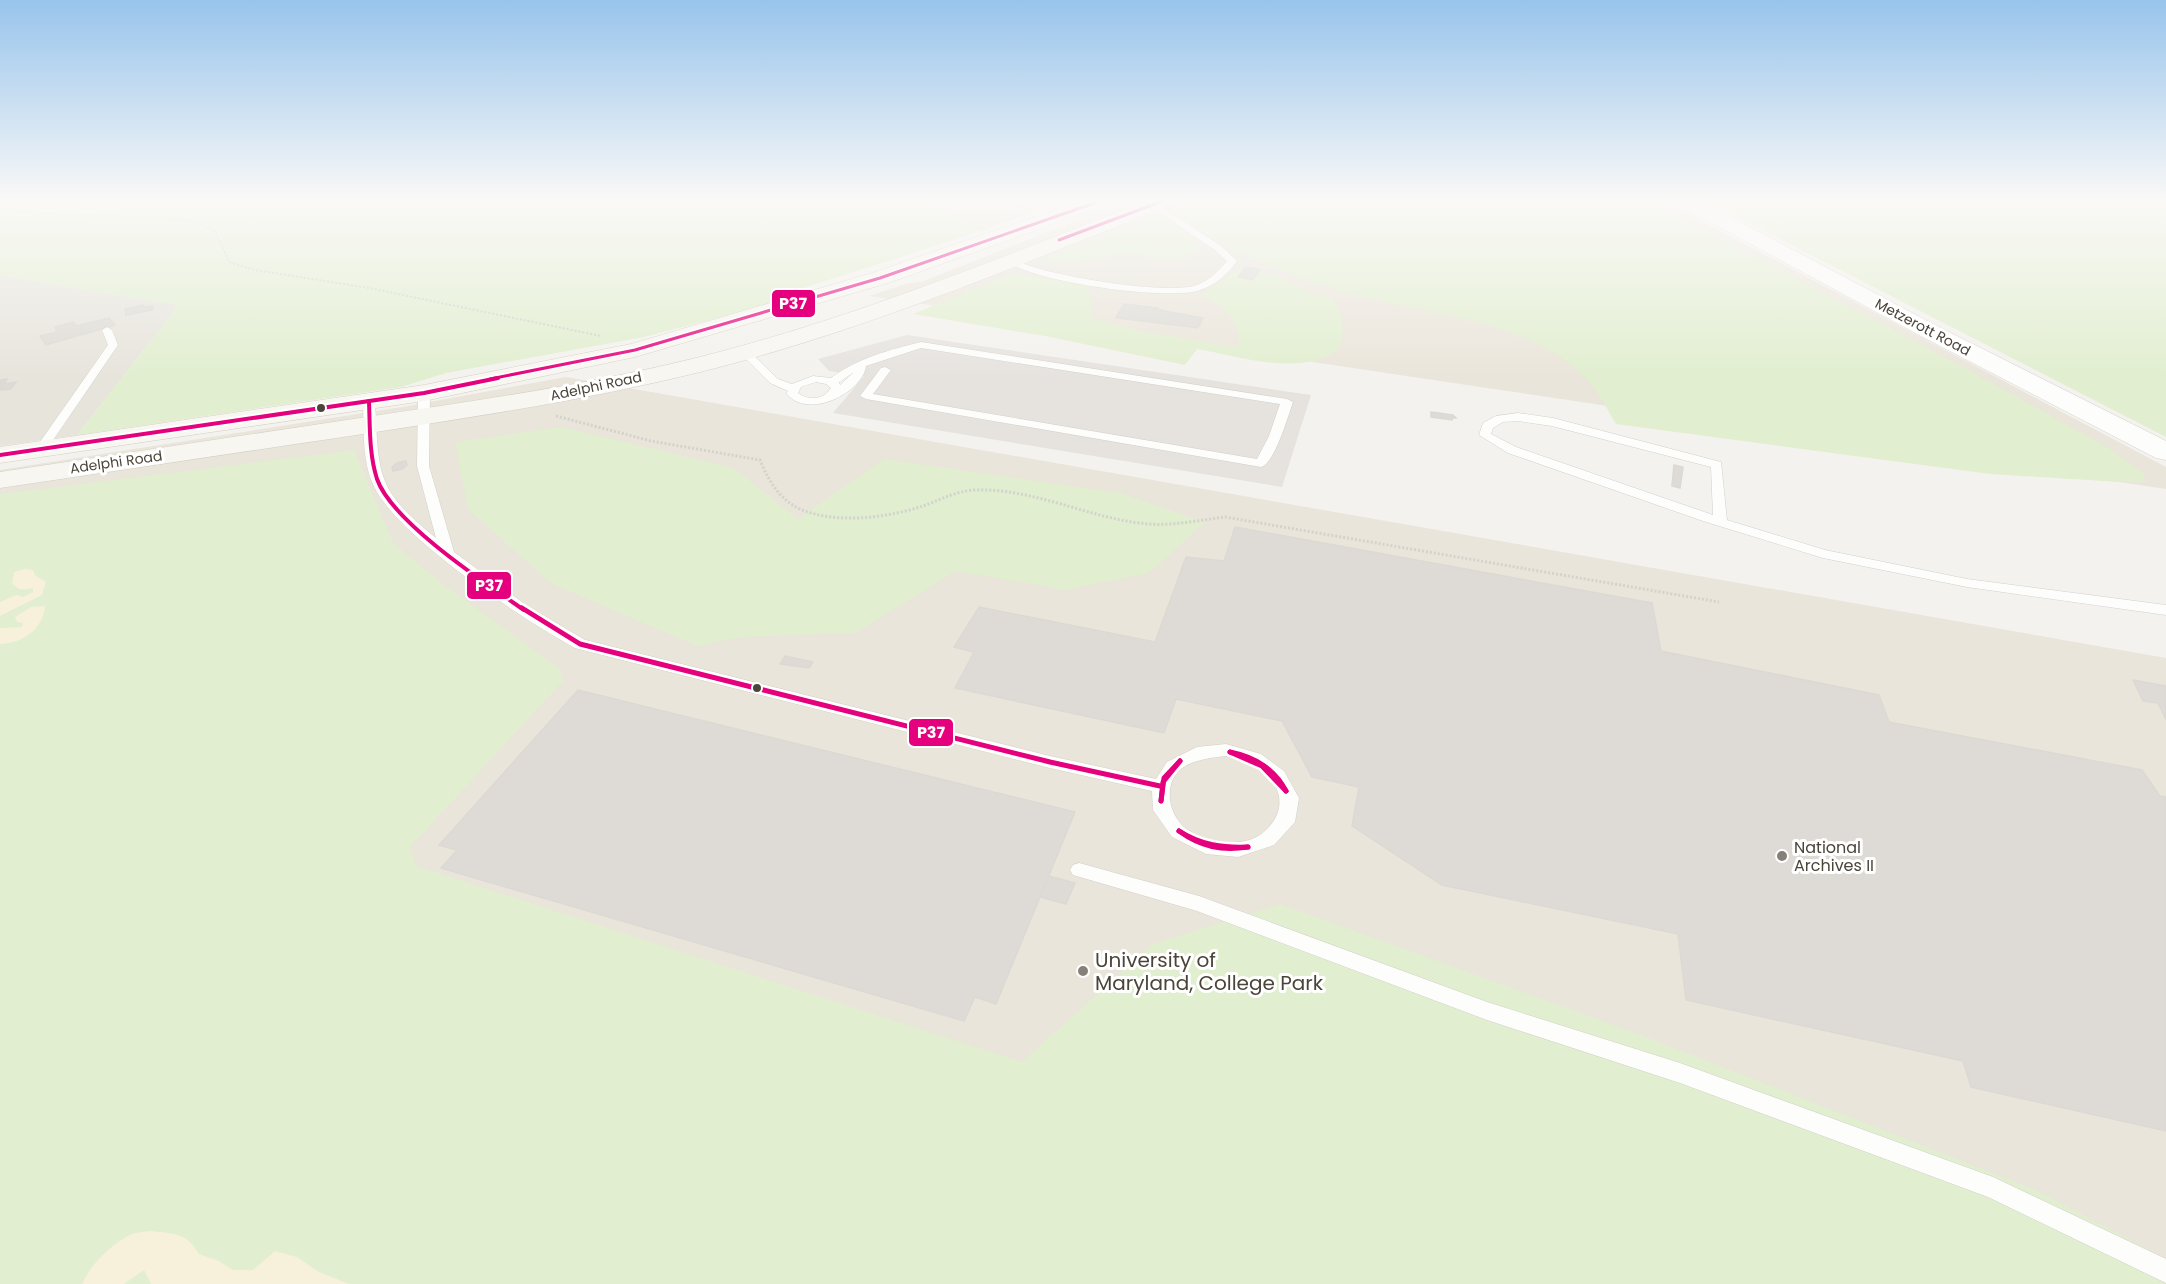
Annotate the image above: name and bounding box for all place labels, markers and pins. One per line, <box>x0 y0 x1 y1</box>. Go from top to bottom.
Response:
unlabelled marker <box>315 402 327 414</box>
unlabelled marker <box>751 682 763 694</box>
place label: National Archives II <box>1794 836 1874 877</box>
marker: National Archives II <box>1775 849 1789 863</box>
place label: University of Maryland, College Park <box>1095 946 1324 997</box>
marker: University of Maryland, College Park <box>1076 964 1090 978</box>

